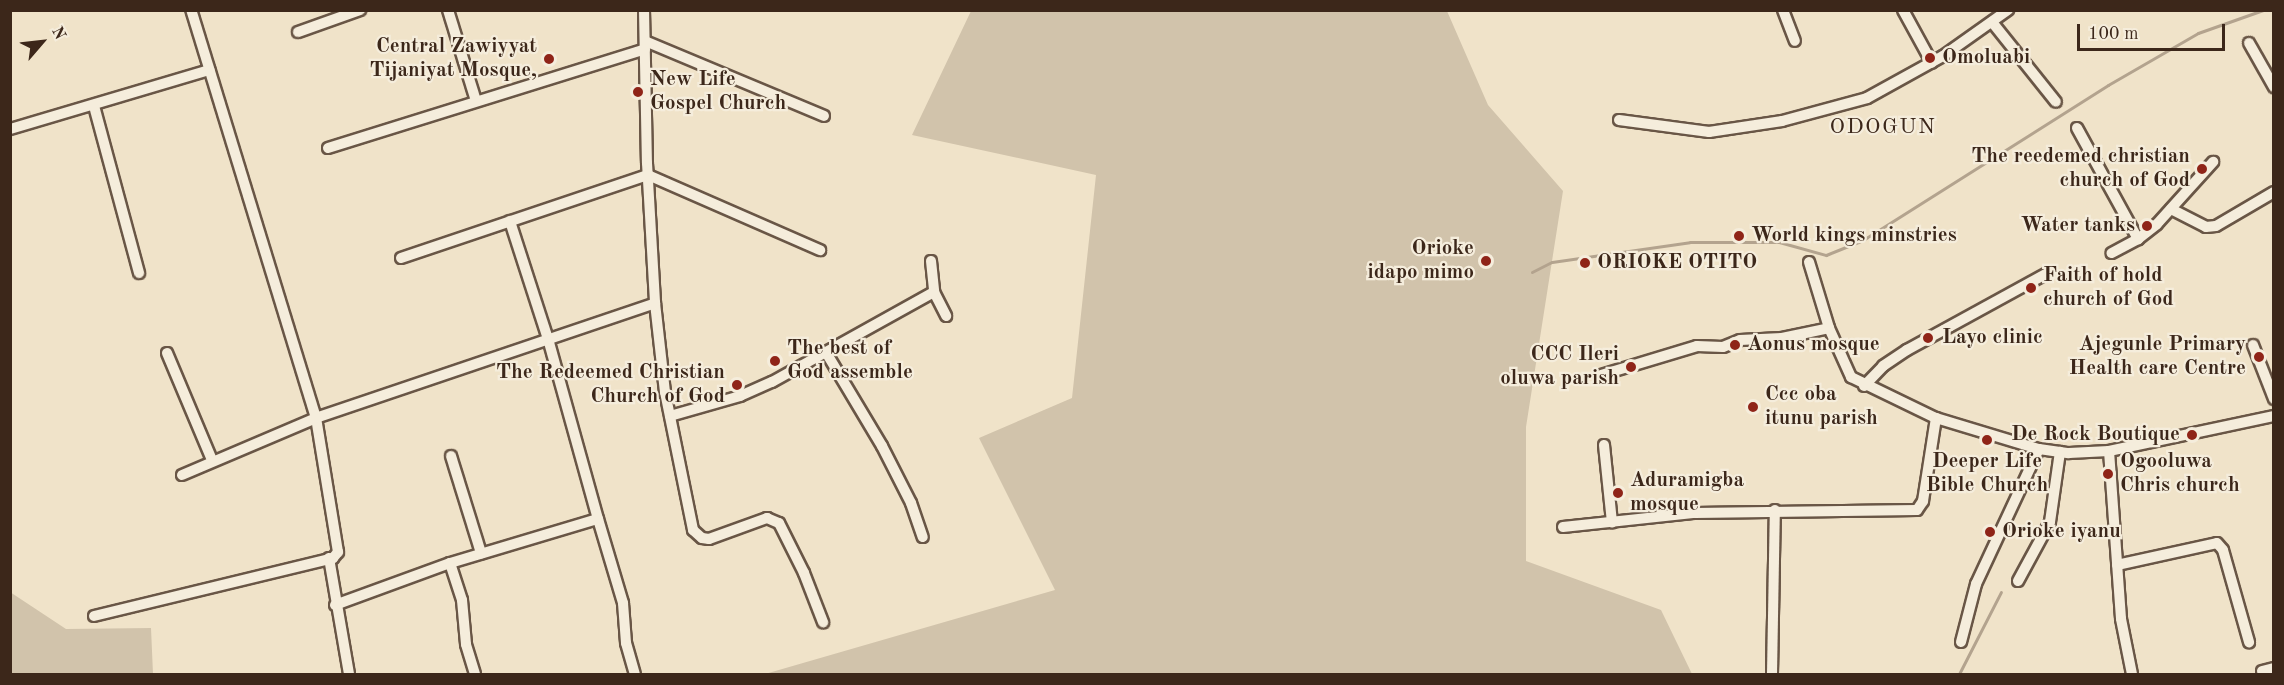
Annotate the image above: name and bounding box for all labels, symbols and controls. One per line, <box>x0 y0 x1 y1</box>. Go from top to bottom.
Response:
north arrow <box>12 12 72 72</box>
scale bar <box>2080 12 2228 50</box>
text: N <box>48 24 68 43</box>
text: 100 m <box>2088 25 2139 43</box>
place label: Central Zawiyyat Tijaniyat Mosque, <box>369 34 537 84</box>
place label: Omoluabi <box>1942 45 2030 71</box>
marker: Omoluabi <box>1923 51 1937 65</box>
marker: Central Zawiyyat Tijaniyat Mosque, <box>542 52 556 66</box>
place label: New Life Gospel Church <box>650 67 786 117</box>
marker: New Life Gospel Church <box>631 85 645 99</box>
district label: ODOGUN <box>1830 115 1936 141</box>
place label: The reedemed christian church of God <box>1971 144 2190 194</box>
marker: The reedemed christian church of God <box>2195 162 2209 176</box>
place label: Water tanks <box>2020 213 2135 239</box>
marker: Water tanks <box>2140 219 2154 233</box>
place label: World kings minstries <box>1751 223 1957 249</box>
marker: World kings minstries <box>1732 229 1746 243</box>
place label: Orioke idapo mimo <box>1368 236 1474 286</box>
place label: ORIOKE OTITO <box>1597 250 1757 276</box>
marker: Orioke idapo mimo <box>1479 254 1493 268</box>
marker: ORIOKE OTITO <box>1578 256 1592 270</box>
place label: Faith of hold church of God <box>2043 263 2174 313</box>
marker: Faith of hold church of God <box>2024 281 2038 295</box>
place label: Layo clinic <box>1942 325 2043 351</box>
marker: Layo clinic <box>1919 329 1937 347</box>
place label: Aonus mosque <box>1747 332 1880 358</box>
place label: Ajegunle Primary Health care Centre <box>2069 332 2246 382</box>
place label: The best of God assemble <box>787 336 913 386</box>
marker: Aonus mosque <box>1728 338 1742 352</box>
place label: CCC Ileri oluwa parish <box>1500 342 1619 392</box>
marker: Ajegunle Primary Health care Centre <box>2250 348 2268 366</box>
marker: The best of God assemble <box>768 354 782 368</box>
place label: The Redeemed Christian Church of God <box>496 360 725 410</box>
marker: CCC Ileri oluwa parish <box>1624 360 1638 374</box>
marker: The Redeemed Christian Church of God <box>730 378 744 392</box>
place label: Ccc oba itunu parish <box>1765 382 1878 432</box>
marker: Ccc oba itunu parish <box>1746 400 1760 414</box>
place label: De Rock Boutique <box>2011 422 2180 448</box>
marker: De Rock Boutique <box>2185 428 2199 442</box>
marker: Deeper Life Bible Church <box>1980 433 1994 447</box>
place label: Deeper Life Bible Church <box>1926 449 2048 499</box>
place label: Ogooluwa Chris church <box>2120 449 2240 499</box>
marker: Ogooluwa Chris church <box>2101 467 2115 481</box>
place label: Aduramigba mosque <box>1630 468 1744 518</box>
marker: Aduramigba mosque <box>1611 486 1625 500</box>
place label: Orioke iyanu <box>2002 519 2121 545</box>
marker: Orioke iyanu <box>1983 525 1997 539</box>

